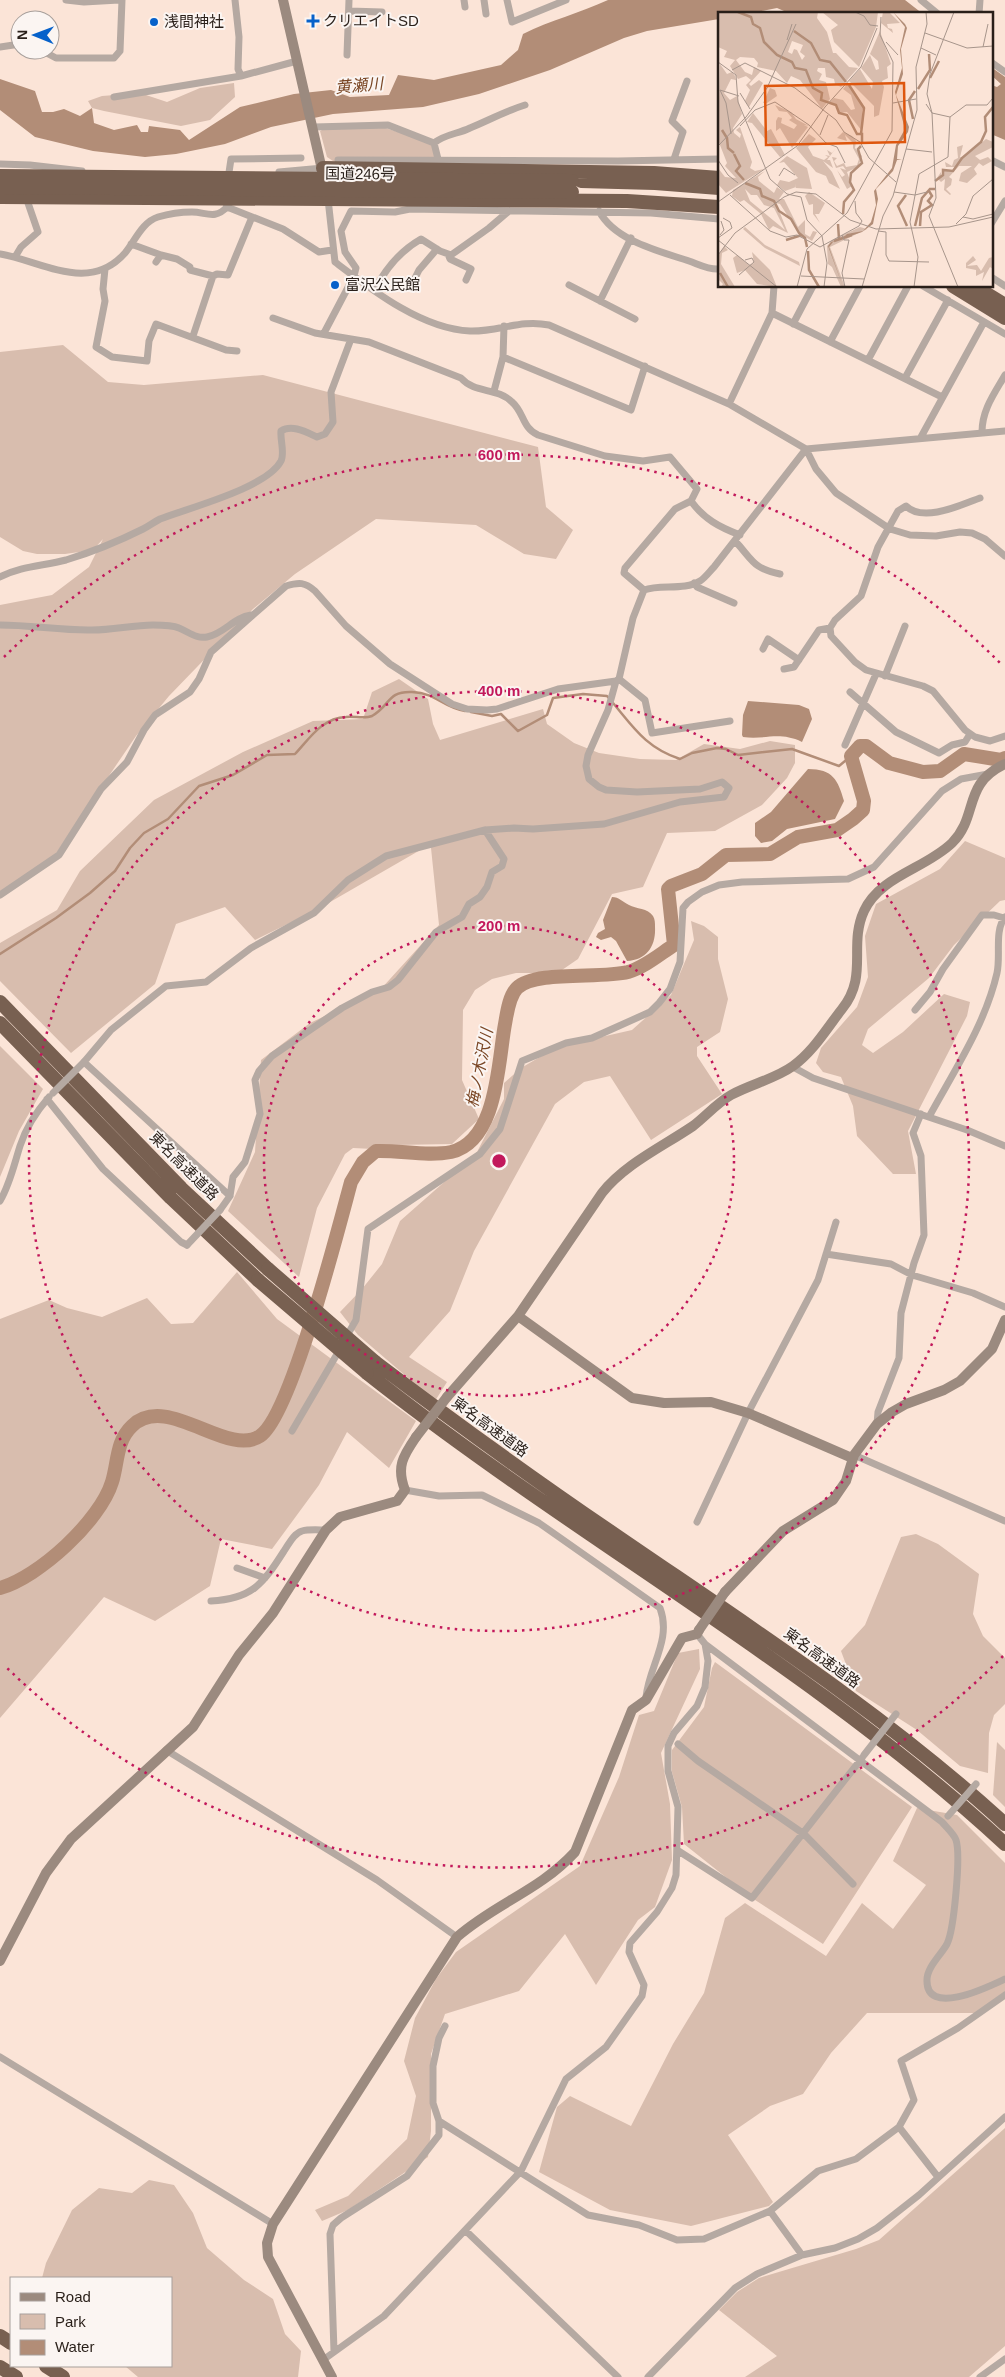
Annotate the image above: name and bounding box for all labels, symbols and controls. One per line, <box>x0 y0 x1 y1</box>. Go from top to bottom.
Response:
north arrow <box>10 10 60 60</box>
place label: クリエイトSD <box>323 12 419 29</box>
inset map <box>718 12 992 288</box>
place label: 浅間神社 <box>164 13 224 30</box>
marker: クリエイトSD <box>307 15 319 27</box>
marker: 浅間神社 <box>148 16 160 28</box>
text: N <box>14 30 30 40</box>
water label: 黄瀬川 <box>334 75 386 96</box>
street label: 国道246号 <box>325 164 395 183</box>
place label: 富沢公民館 <box>345 276 420 293</box>
marker: 富沢公民館 <box>329 279 341 291</box>
text: 600 m <box>478 446 520 463</box>
text: 400 m <box>478 682 520 699</box>
text: 200 m <box>478 917 520 934</box>
water label: 梅ノ木沢川 <box>464 1025 496 1109</box>
street label: 東名高速道路 <box>147 1128 222 1203</box>
centre of rings <box>490 1152 508 1170</box>
street label: 東名高速道路 <box>449 1393 532 1460</box>
street label: 東名高速道路 <box>781 1624 864 1691</box>
legend <box>10 2277 172 2367</box>
text: Road <box>55 2288 91 2305</box>
text: Park <box>55 2313 86 2330</box>
text: Water <box>55 2338 94 2355</box>

